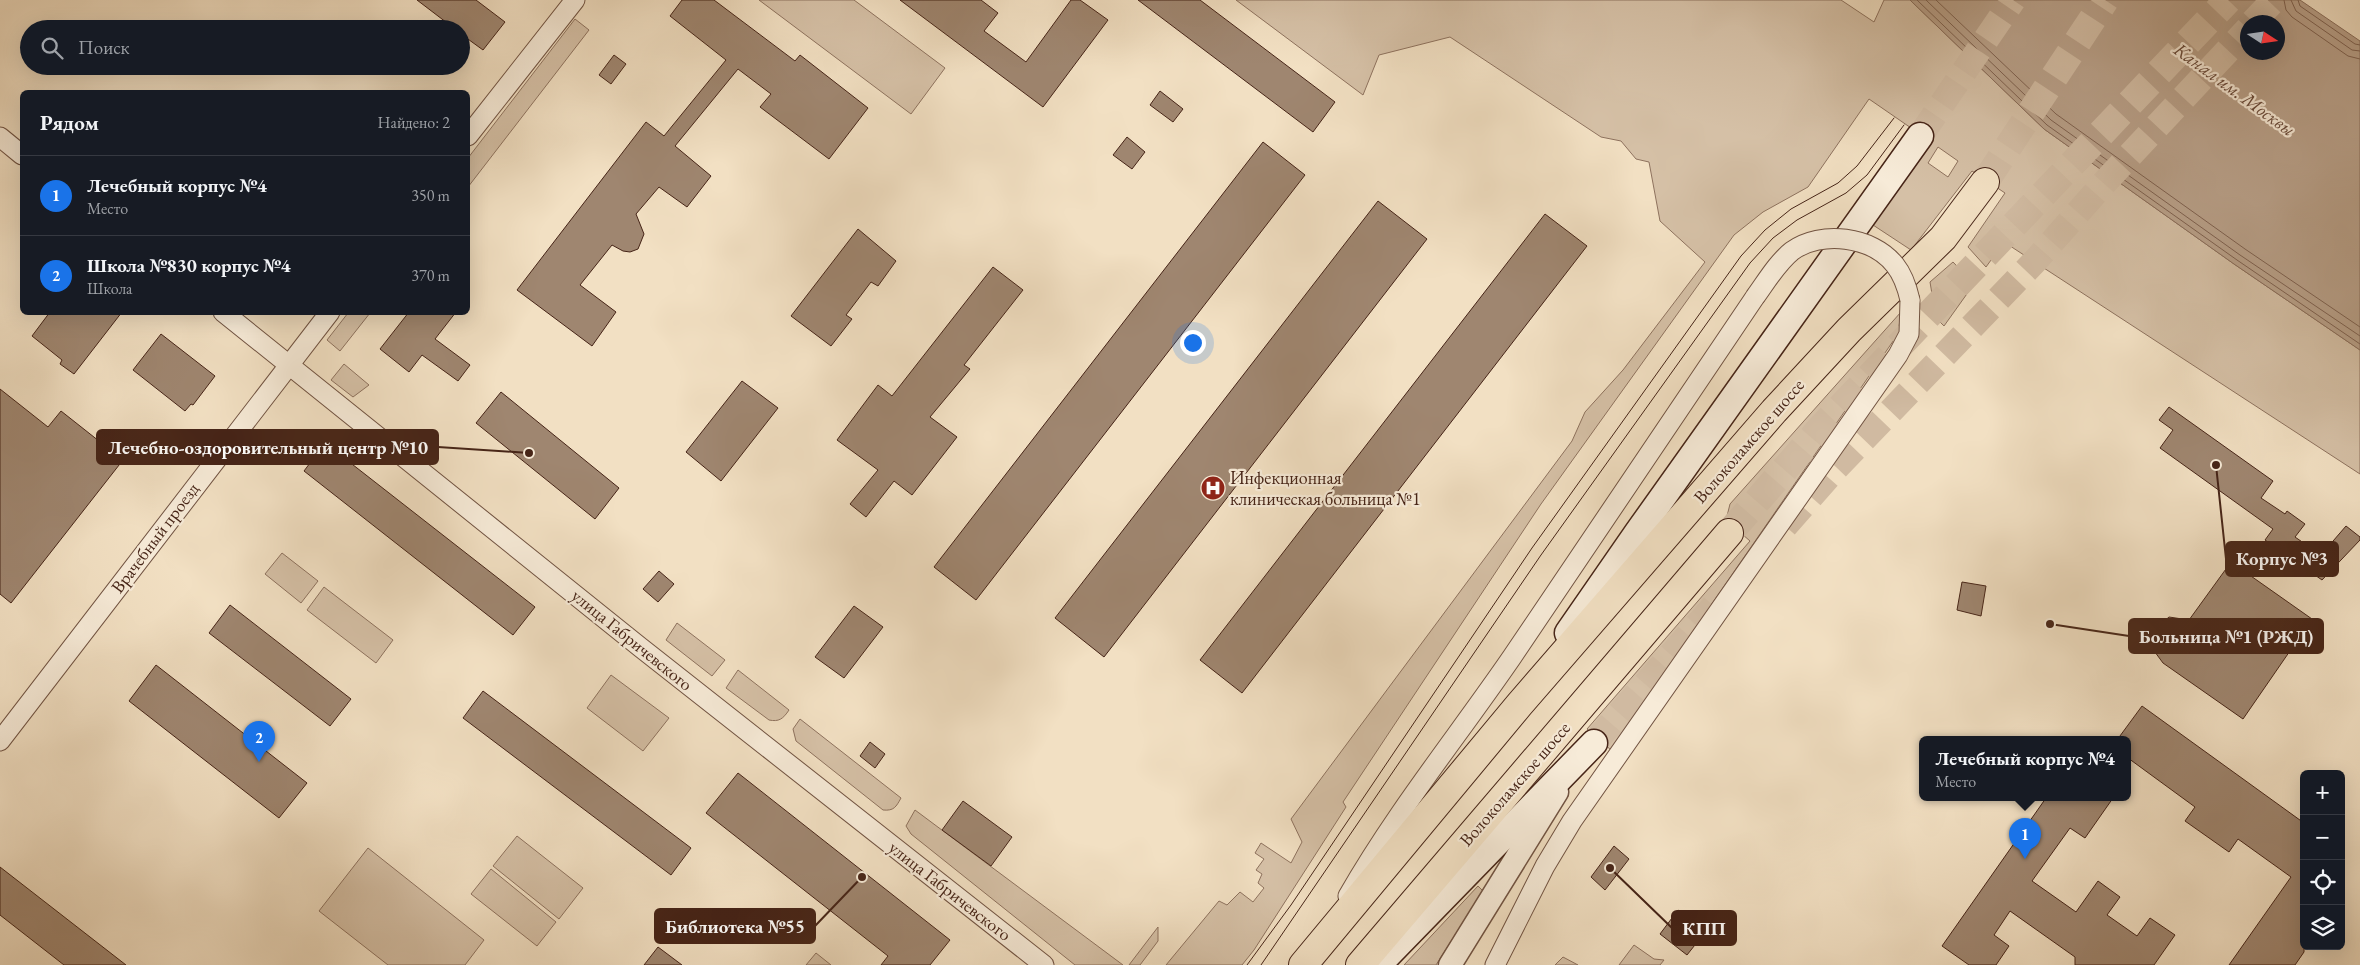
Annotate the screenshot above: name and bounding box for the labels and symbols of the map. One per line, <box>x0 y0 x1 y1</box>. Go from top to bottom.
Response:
north arrow <box>2240 15 2285 60</box>
water label: Канал им. Москвы <box>2168 36 2300 142</box>
your location <box>1180 330 1206 356</box>
street label: Волоколамское шоссе <box>1688 374 1809 508</box>
callout: Лечебно-оздоровительный центр №10 <box>97 430 438 464</box>
text: Лечебно-оздоровительный центр №10 <box>108 435 428 460</box>
place label: Инфекционная клиническая больница №1 <box>1230 466 1421 510</box>
hospital icon: Инфекционная клиническая больница №1 <box>1200 475 1226 501</box>
street label: Врачебный проезд <box>106 478 204 598</box>
callout: Корпус №3 <box>2226 542 2338 576</box>
text: Корпус №3 <box>2236 546 2328 571</box>
street label: улица Габричевского <box>567 584 698 696</box>
callout: Больница №1 (РЖД) <box>2129 619 2323 653</box>
text: Больница №1 (РЖД) <box>2139 624 2313 649</box>
street label: Волоколамское шоссе <box>1454 717 1575 851</box>
pin: 2 <box>243 721 275 762</box>
pin: 1 <box>2009 818 2041 859</box>
street label: улица Габричевского <box>884 836 1016 946</box>
callout: Библиотека №55 <box>655 909 815 943</box>
callout: КПП <box>1672 911 1736 945</box>
text: Библиотека №55 <box>665 914 805 939</box>
text: КПП <box>1682 916 1726 941</box>

